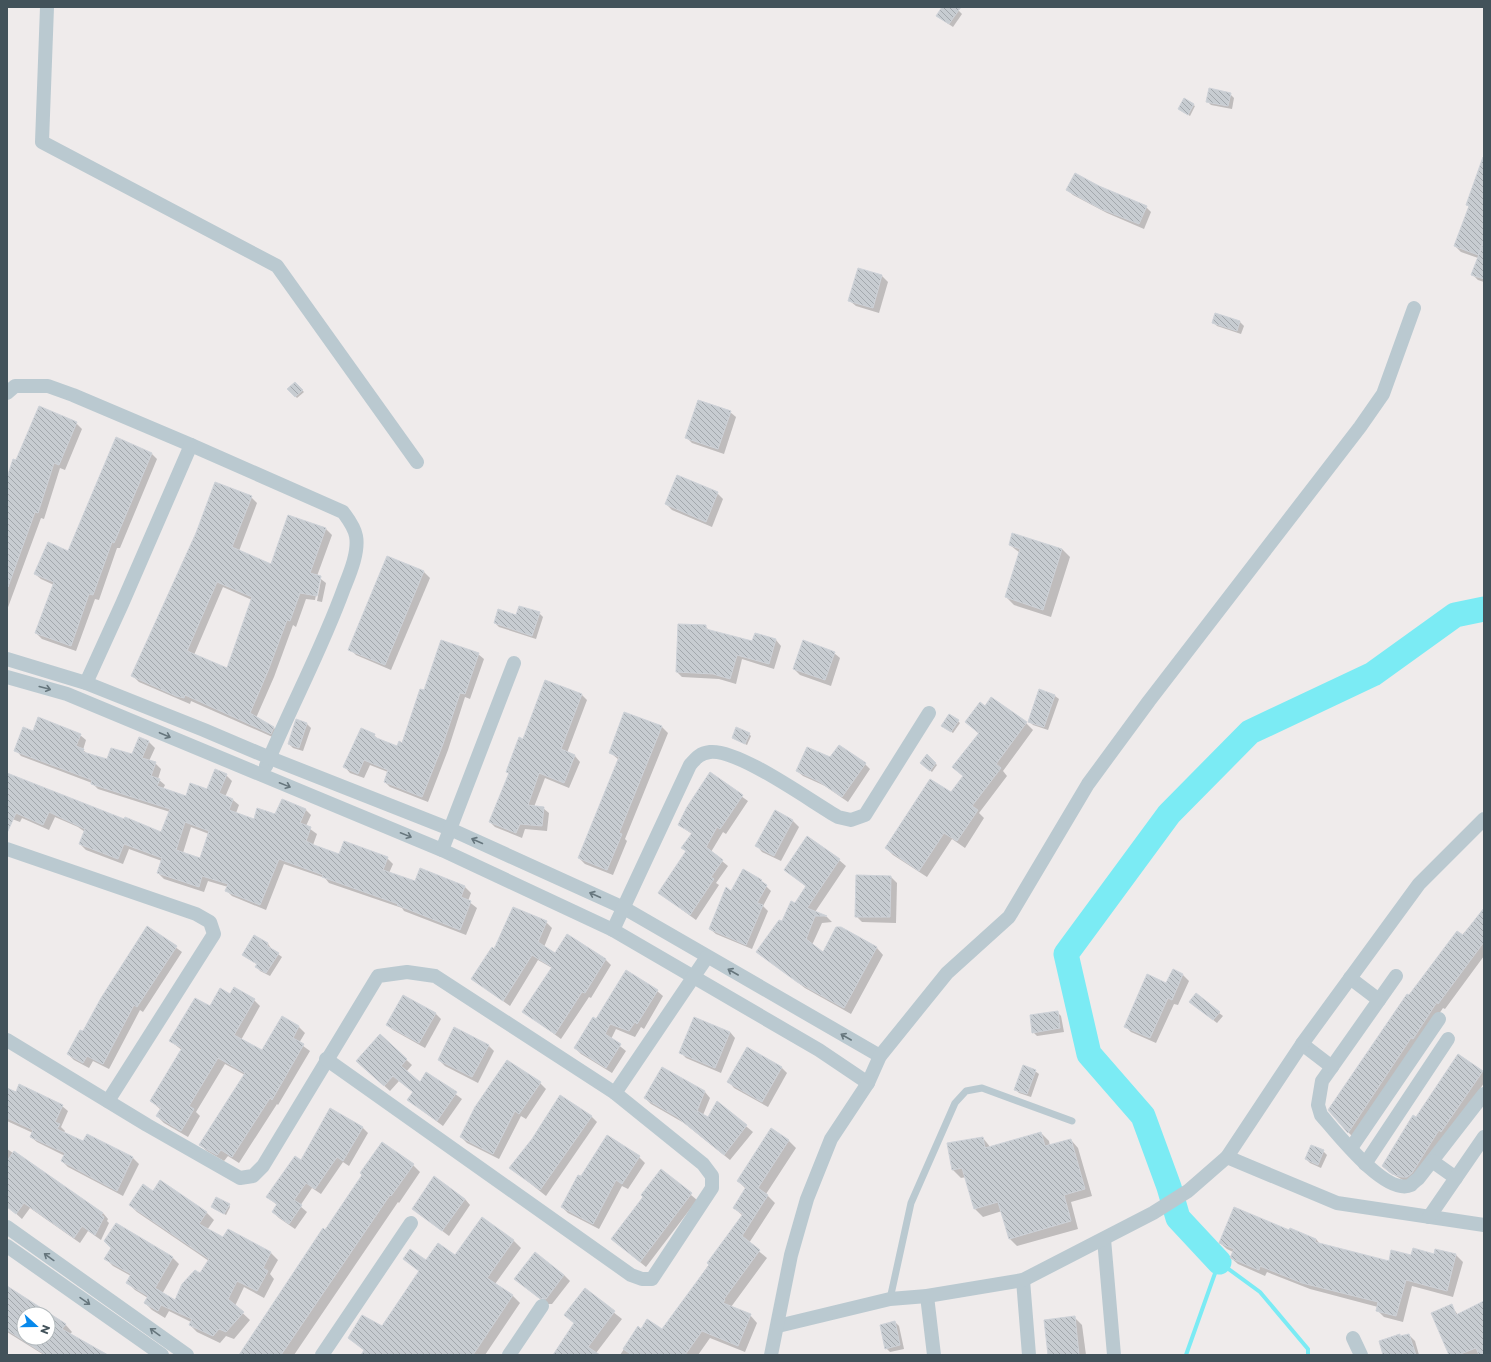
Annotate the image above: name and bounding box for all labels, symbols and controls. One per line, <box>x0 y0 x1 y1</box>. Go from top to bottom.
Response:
one-way arrow <box>38 685 51 692</box>
one-way arrow <box>159 732 171 740</box>
one-way arrow <box>279 782 291 790</box>
one-way arrow <box>399 831 411 839</box>
one-way arrow <box>471 837 483 845</box>
one-way arrow <box>590 891 602 898</box>
one-way arrow <box>727 968 739 976</box>
one-way arrow <box>840 1033 852 1041</box>
one-way arrow <box>44 1253 55 1261</box>
one-way arrow <box>79 1297 90 1305</box>
north arrow <box>16 1306 56 1346</box>
text: N <box>37 1323 53 1336</box>
one-way arrow <box>150 1328 161 1336</box>

